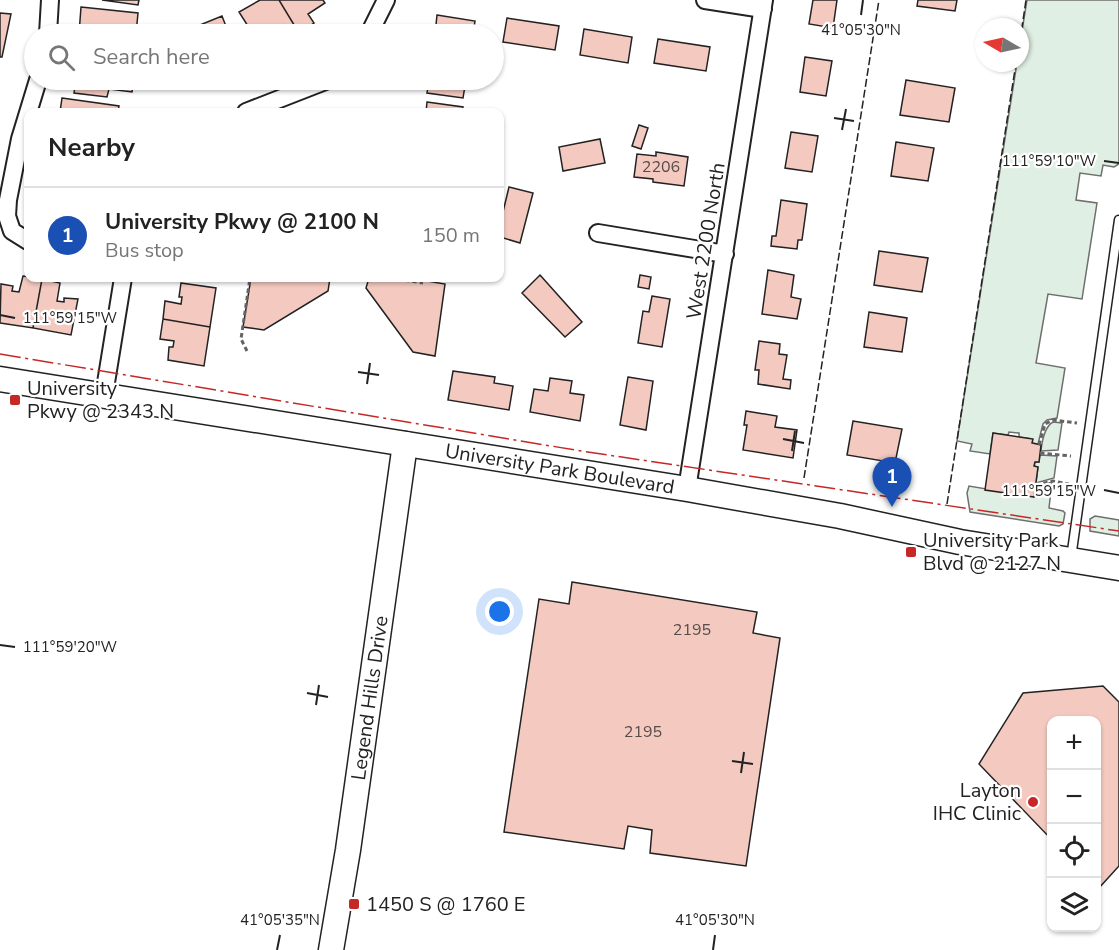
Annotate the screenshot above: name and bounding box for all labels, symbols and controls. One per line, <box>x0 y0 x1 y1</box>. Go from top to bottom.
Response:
north arrow <box>975 18 1029 72</box>
text: 41°05'30"N <box>821 20 901 40</box>
search box <box>24 24 504 90</box>
icon: search <box>45 41 78 74</box>
text: Search here <box>93 42 210 72</box>
text: Nearby <box>48 130 135 165</box>
text: 111°59'10"W <box>1002 151 1097 171</box>
house number: 2206 <box>642 156 680 178</box>
street label: West 2200 North <box>680 161 732 321</box>
text: University Pkwy @ 2100 N <box>105 207 379 237</box>
text: 1 <box>62 222 74 249</box>
text: 150 m <box>422 222 480 249</box>
text: Bus stop <box>105 237 184 264</box>
text: 111°59'15"W <box>23 308 118 328</box>
place label: University Pkwy @ 2343 N <box>27 375 174 425</box>
marker: University Pkwy @ 2343 N <box>8 393 22 407</box>
street label: University Park Boulevard <box>443 437 677 500</box>
pin: 1 <box>872 458 912 507</box>
text: 111°59'15"W <box>1002 481 1097 501</box>
place label: University Park Blvd @ 2127 N <box>923 527 1061 577</box>
marker: University Park Blvd @ 2127 N <box>904 545 918 559</box>
your location <box>485 597 514 626</box>
street label: Legend Hills Drive <box>344 614 394 782</box>
house number: 2195 <box>673 619 711 641</box>
text: 111°59'20"W <box>23 637 118 657</box>
map controls <box>1047 716 1101 932</box>
button: + <box>1047 716 1101 770</box>
house number: 2195 <box>624 721 662 743</box>
button: − <box>1047 770 1101 824</box>
place label: Layton IHC Clinic <box>933 777 1021 827</box>
marker: Layton IHC Clinic <box>1026 795 1040 809</box>
button: locate <box>1047 824 1101 878</box>
button: layers <box>1047 878 1101 932</box>
place label: 1450 S @ 1760 E <box>366 891 525 918</box>
marker: 1450 S @ 1760 E <box>347 897 361 911</box>
text: 41°05'35"N <box>240 910 320 930</box>
text: 41°05'30"N <box>675 910 755 930</box>

